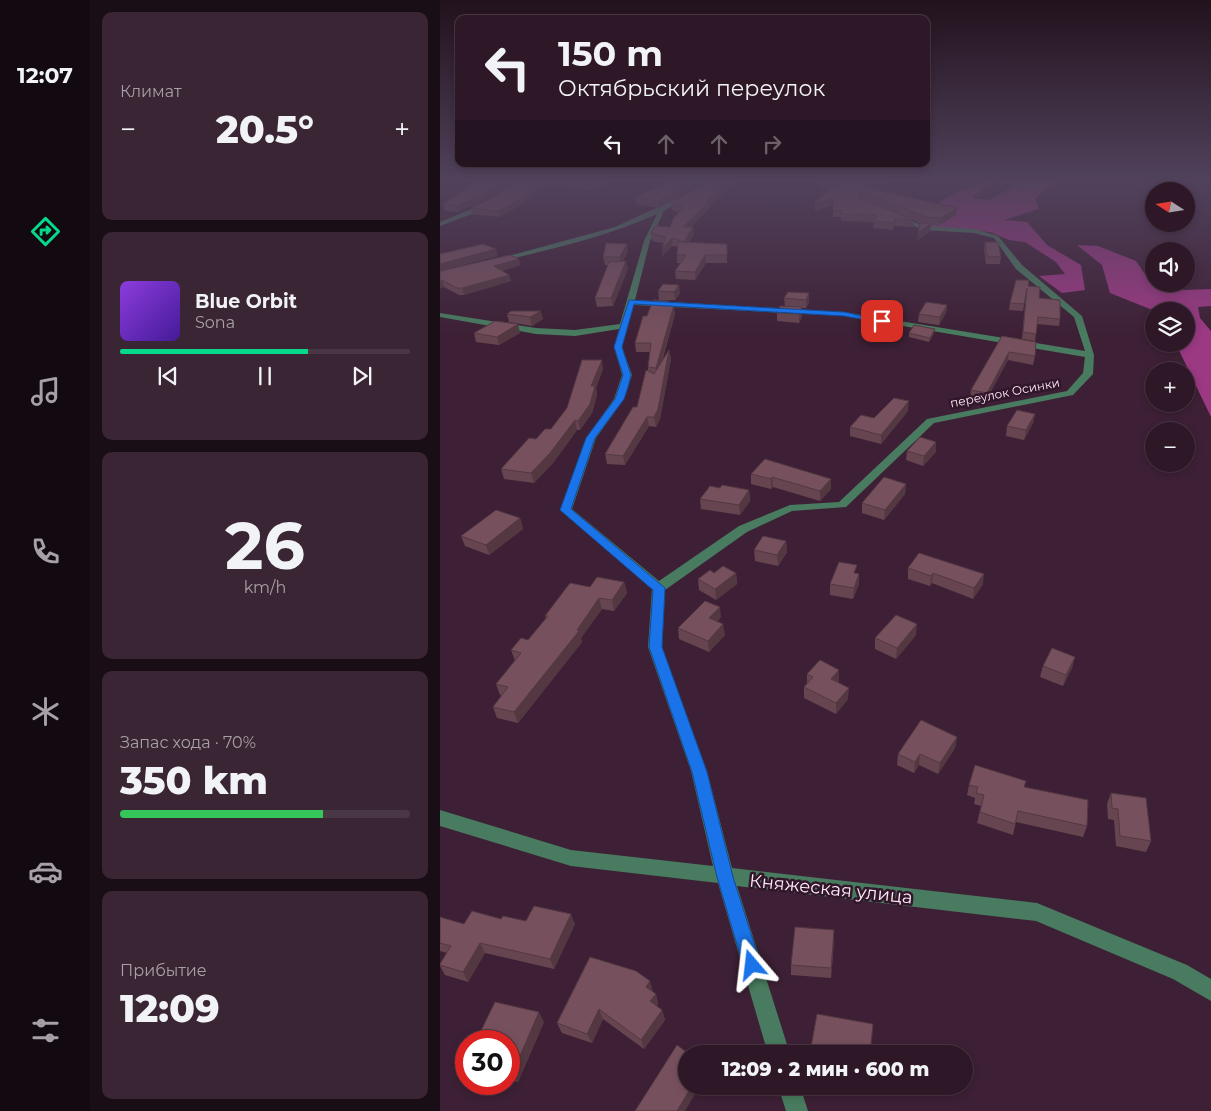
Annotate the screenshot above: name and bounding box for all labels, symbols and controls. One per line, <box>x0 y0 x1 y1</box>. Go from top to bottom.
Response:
text: 150 m <box>558 32 663 75</box>
icon: left <box>475 35 540 100</box>
text: 12:07 <box>17 62 73 89</box>
text: Октябрьский переулок <box>558 75 825 102</box>
text: Климат <box>120 82 182 101</box>
text: 20.5° <box>216 106 314 153</box>
text: − <box>120 112 136 146</box>
text: + <box>394 112 410 146</box>
icon: left <box>599 130 627 158</box>
icon: ahead <box>652 130 680 158</box>
icon: ahead <box>705 130 733 158</box>
icon: right <box>758 130 786 158</box>
north arrow <box>1145 182 1195 232</box>
map controls <box>1145 182 1195 472</box>
icon: directions <box>28 214 63 249</box>
button: sound <box>1145 242 1195 292</box>
text: Blue Orbit <box>195 290 297 313</box>
pin <box>861 300 903 342</box>
button: layers <box>1145 302 1195 352</box>
icon: arrive <box>868 307 896 335</box>
text: Sona <box>195 313 235 332</box>
icon: previous <box>154 362 182 390</box>
icon: pause <box>251 362 279 390</box>
icon: next <box>348 362 376 390</box>
button: + <box>1145 362 1195 412</box>
icon: music <box>28 374 63 409</box>
street label: переулок Осинки <box>949 375 1061 410</box>
button: − <box>1145 422 1195 472</box>
text: 26 <box>225 506 305 585</box>
icon: phone <box>28 534 63 569</box>
text: km/h <box>244 578 286 597</box>
icon: climate <box>28 694 63 729</box>
text: Запас хода · 70% <box>120 733 256 752</box>
text: 350 km <box>120 757 268 804</box>
icon: car <box>28 854 63 889</box>
street label: Княжеская улица <box>748 869 914 909</box>
position arrow <box>725 938 777 990</box>
text: Прибытие <box>120 961 207 980</box>
text: 12:09 <box>120 985 220 1032</box>
icon: filters <box>28 1013 63 1048</box>
speed limit sign: 30 <box>455 1030 520 1095</box>
text: 12:09 · 2 мин · 600 m <box>722 1058 929 1081</box>

